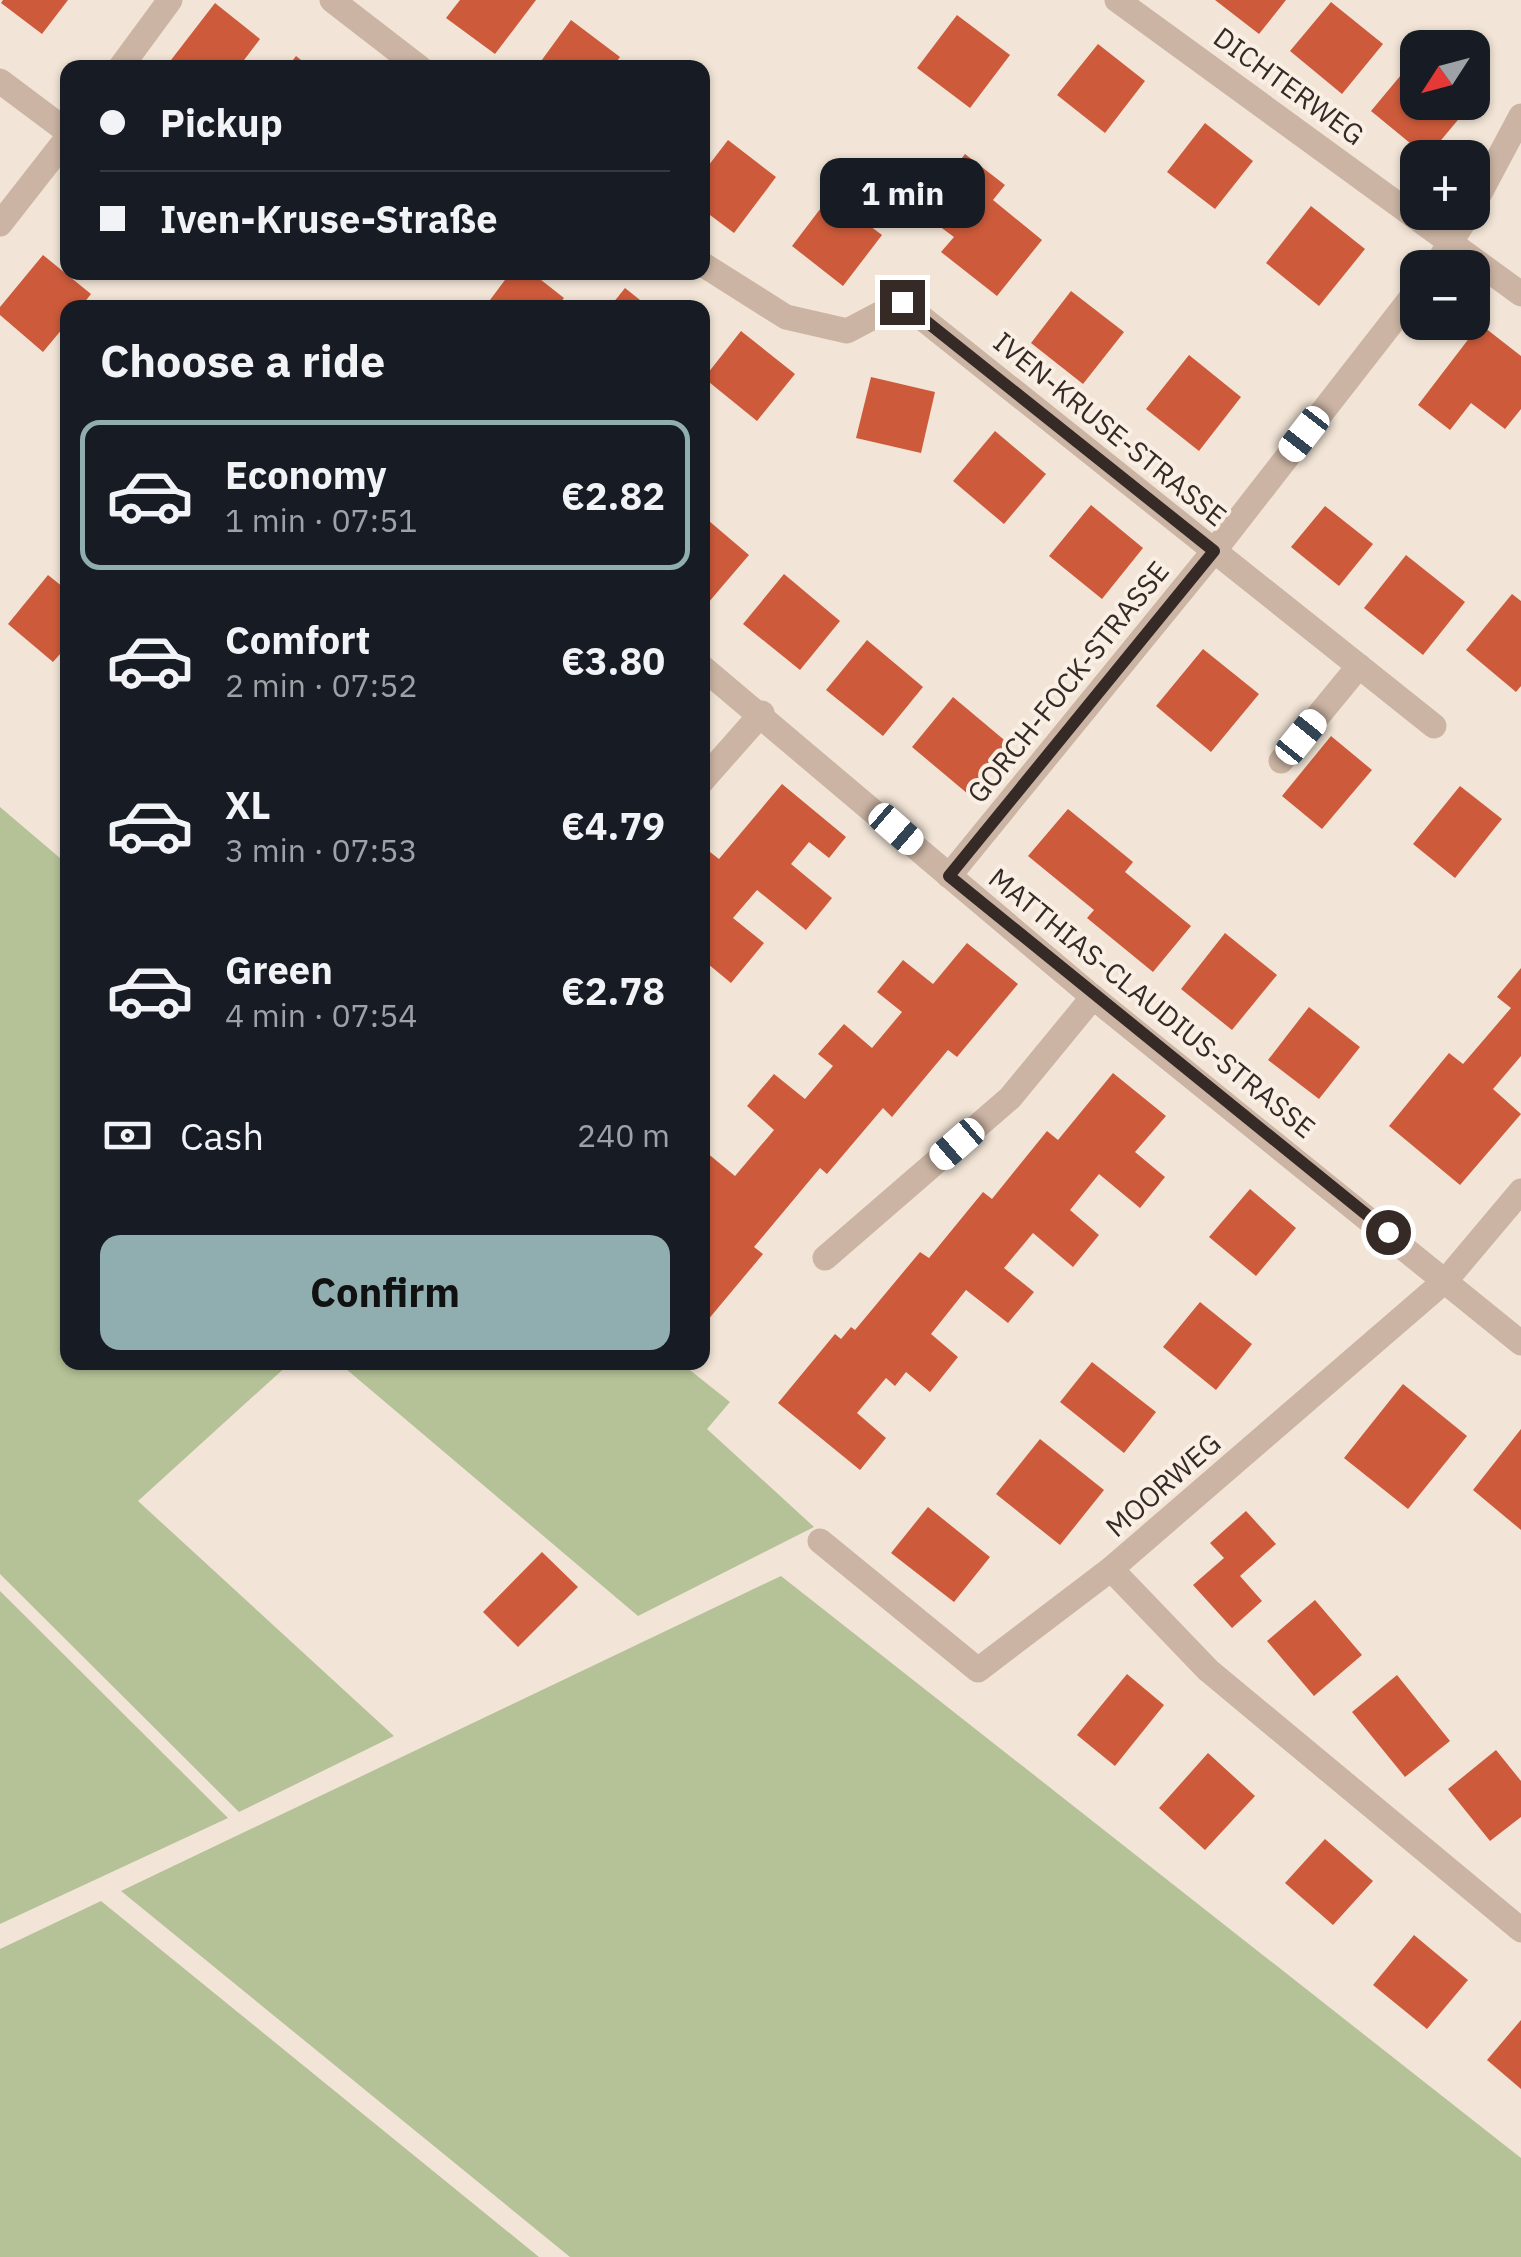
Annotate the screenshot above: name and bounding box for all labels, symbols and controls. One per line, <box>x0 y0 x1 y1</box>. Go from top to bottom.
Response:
street label: DICHTERWEG <box>1206 18 1372 153</box>
north arrow <box>1400 30 1490 120</box>
map controls <box>1400 30 1490 340</box>
text: Pickup <box>160 98 283 147</box>
button: + <box>1400 140 1490 230</box>
callout: 1 min <box>820 157 984 227</box>
text: 1 min <box>861 172 944 214</box>
text: Iven-Kruse-Straße <box>160 194 498 243</box>
button: − <box>1400 250 1490 340</box>
route end <box>880 280 925 325</box>
street label: IVEN-KRUSE-STRASSE <box>986 323 1234 534</box>
text: Choose a ride <box>100 331 385 389</box>
car <box>1274 401 1334 467</box>
icon: car <box>105 450 195 540</box>
text: Economy <box>225 450 387 499</box>
text: €2.82 <box>561 471 665 520</box>
text: 1 min · 07:51 <box>225 499 418 541</box>
street label: GORCH-FOCK-STRASSE <box>959 553 1177 810</box>
icon: car <box>105 615 195 705</box>
text: Comfort <box>225 615 370 664</box>
text: €3.80 <box>561 636 665 685</box>
text: 2 min · 07:52 <box>225 664 418 706</box>
car <box>1270 704 1332 770</box>
icon: car <box>105 780 195 870</box>
text: XL <box>225 780 271 829</box>
car <box>864 798 928 860</box>
text: €4.79 <box>561 801 665 850</box>
text: 3 min · 07:53 <box>225 829 418 871</box>
street label: MATTHIAS-CLAUDIUS-STRASSE <box>981 859 1323 1146</box>
icon: car <box>105 945 195 1035</box>
text: Green <box>225 945 333 994</box>
text: €2.78 <box>561 966 665 1015</box>
text: 4 min · 07:54 <box>225 994 418 1036</box>
icon: cash <box>100 1108 155 1163</box>
text: Cash <box>180 1111 264 1160</box>
car <box>925 1113 989 1175</box>
text: 240 m <box>577 1114 670 1156</box>
route start <box>1366 1210 1411 1255</box>
button: Confirm <box>100 1235 670 1350</box>
street label: MOORWEG <box>1097 1424 1228 1545</box>

